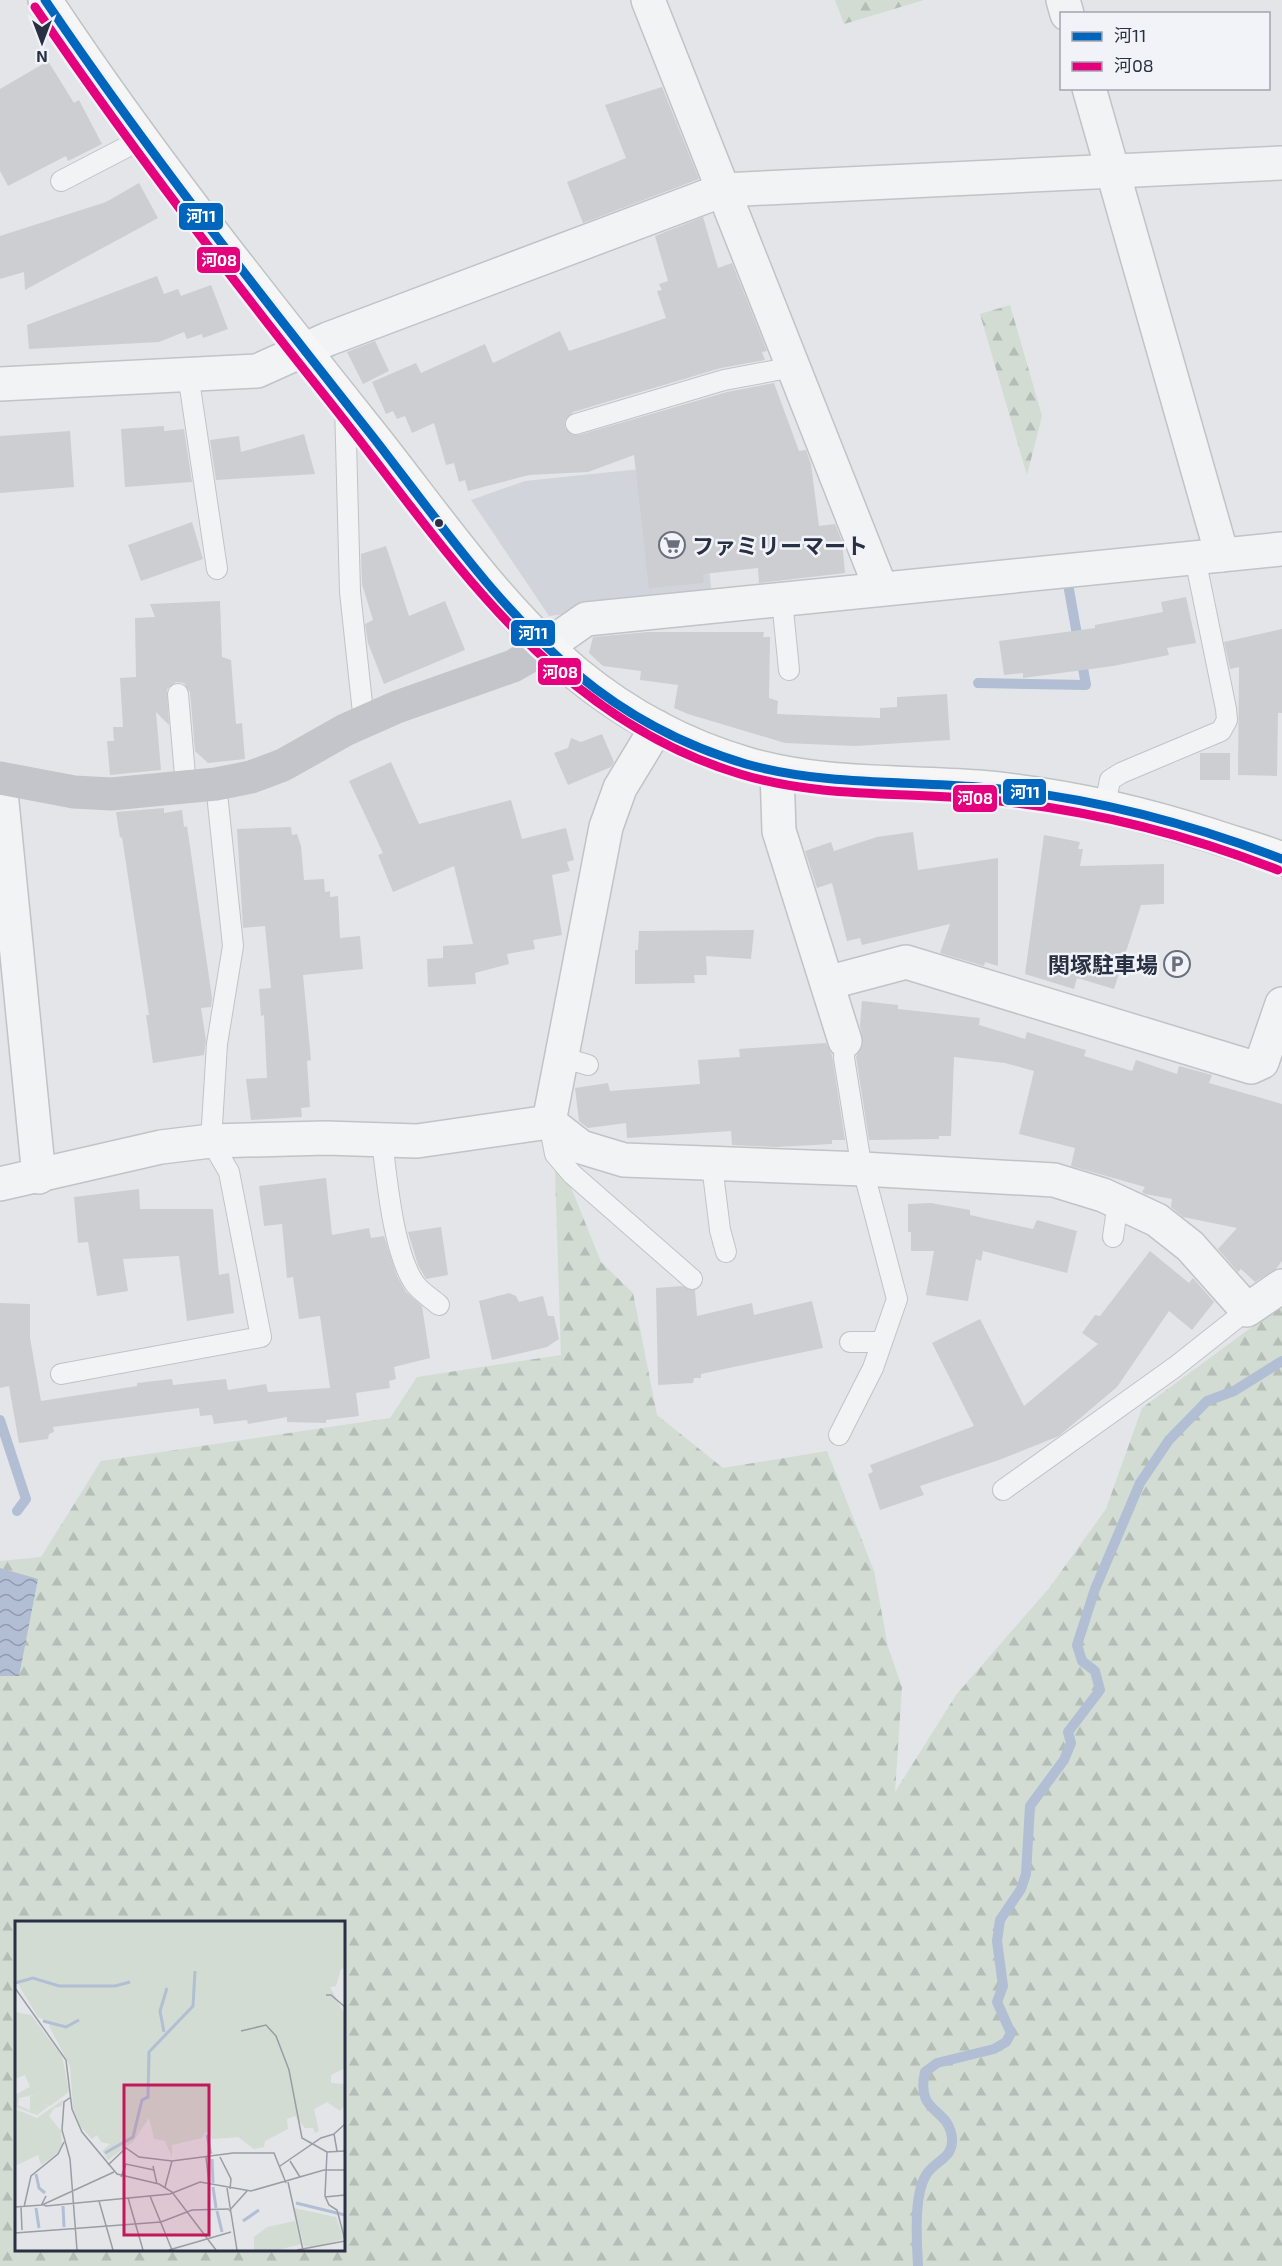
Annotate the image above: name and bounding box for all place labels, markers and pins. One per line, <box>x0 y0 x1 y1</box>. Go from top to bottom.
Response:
unlabelled marker <box>433 517 445 529</box>
supermarket icon: ファミリーマート <box>657 530 687 560</box>
place label: ファミリーマート <box>692 532 868 558</box>
parking icon: 関塚駐車場 <box>1162 949 1192 979</box>
place label: 関塚駐車場 <box>1048 951 1158 977</box>

